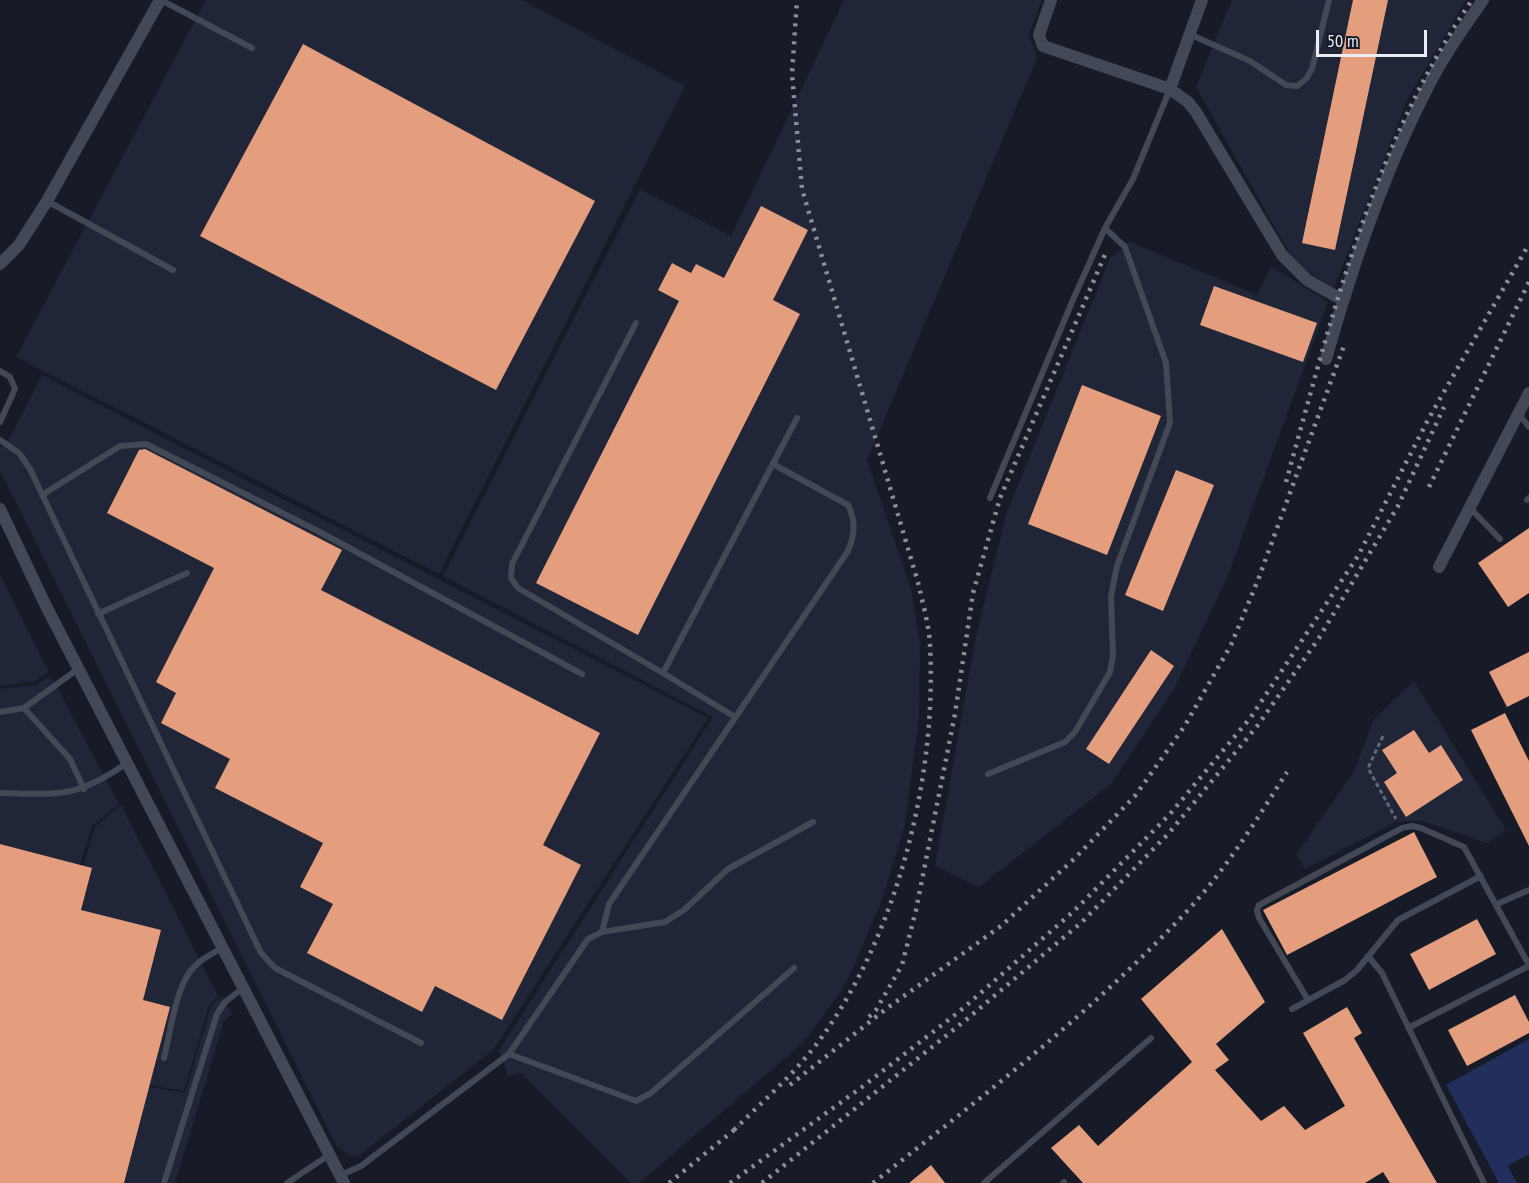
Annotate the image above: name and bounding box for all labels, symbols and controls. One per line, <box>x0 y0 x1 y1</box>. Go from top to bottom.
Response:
scale bar <box>1319 18 1430 56</box>
text: 50 m <box>1327 29 1359 52</box>

